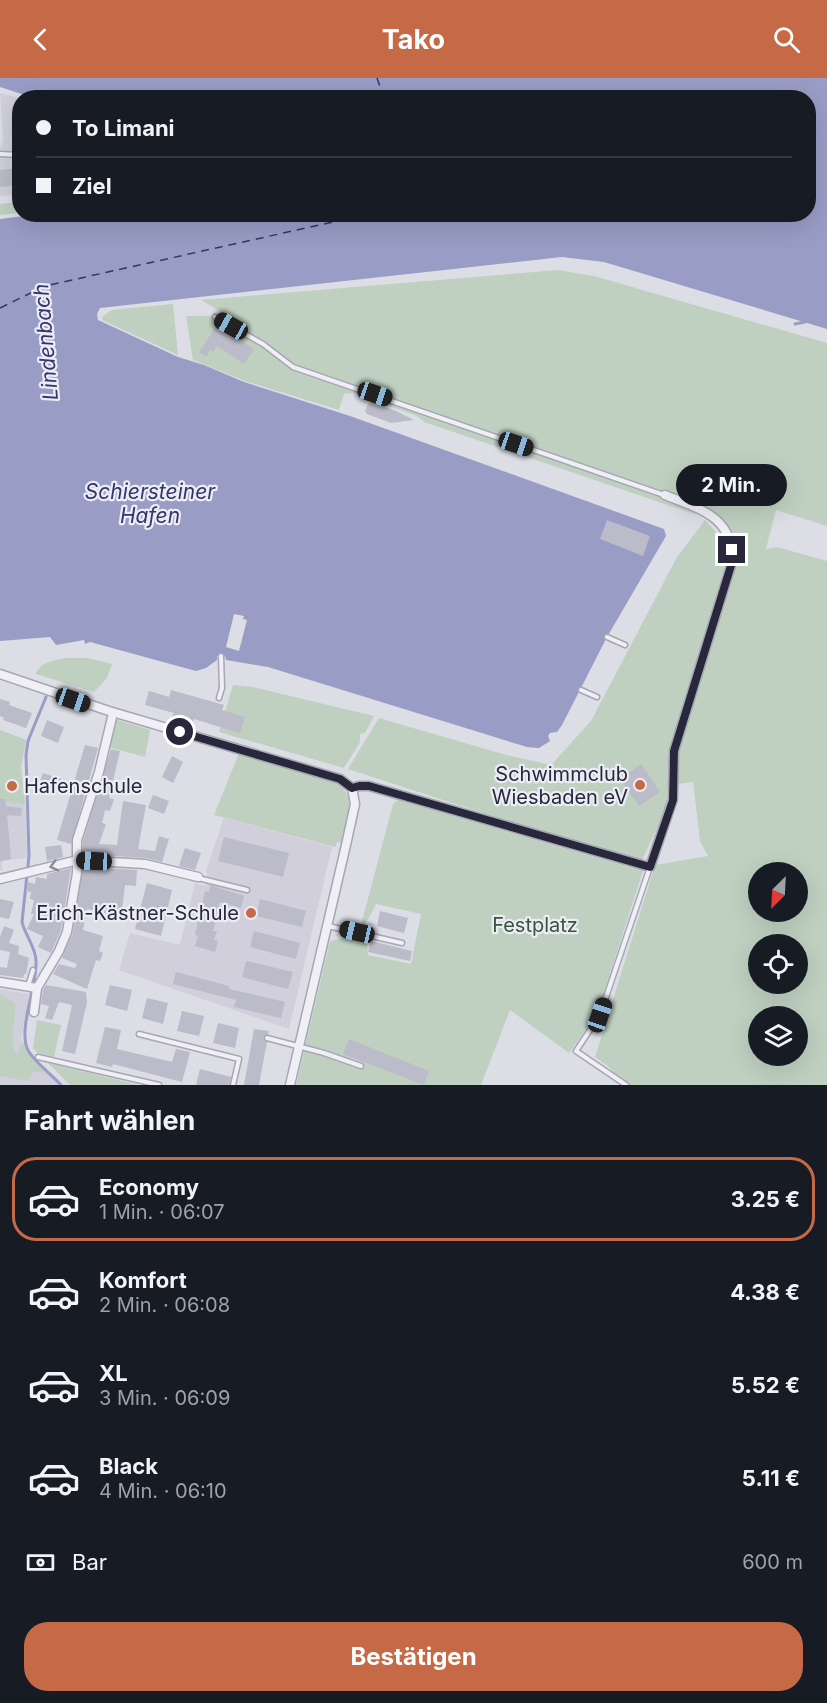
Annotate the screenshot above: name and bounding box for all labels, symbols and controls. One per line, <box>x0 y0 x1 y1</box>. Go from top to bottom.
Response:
icon: back <box>24 23 57 56</box>
text: Tako <box>382 23 445 56</box>
icon: search <box>770 23 803 56</box>
text: To Limani <box>72 115 175 141</box>
text: Ziel <box>72 173 112 199</box>
water label: Lindenbach <box>28 283 63 401</box>
car <box>211 309 251 343</box>
car <box>355 380 395 408</box>
car <box>496 430 536 458</box>
callout: 2 Min. <box>676 463 788 505</box>
text: 2 Min. <box>701 473 762 497</box>
water label: Schiersteiner Hafen <box>85 479 216 528</box>
route end <box>718 536 745 563</box>
car <box>53 686 93 714</box>
route start <box>166 718 193 745</box>
place label: Schwimmclub Wiesbaden eV <box>492 762 628 809</box>
place label: Hafenschule <box>24 774 143 798</box>
marker: Schwimmclub Wiesbaden eV <box>633 778 647 792</box>
marker: Hafenschule <box>5 779 19 793</box>
car <box>76 851 112 871</box>
one-way arrow <box>49 859 60 871</box>
north arrow <box>748 862 808 922</box>
map controls <box>748 862 808 1066</box>
place label: Erich-Kästner-Schule <box>36 901 239 925</box>
marker: Erich-Kästner-Schule <box>244 906 258 920</box>
park label: Festplatz <box>492 913 578 937</box>
car <box>337 919 377 945</box>
button: locate <box>748 934 808 994</box>
car <box>586 995 614 1035</box>
button: layers <box>748 1006 808 1066</box>
text: Fahrt wählen <box>24 1104 195 1137</box>
icon: car <box>27 1172 81 1226</box>
text: Economy <box>99 1174 199 1200</box>
text: 3.25 € <box>731 1186 800 1212</box>
text: 1 Min. · 06:07 <box>99 1200 225 1224</box>
icon: car <box>27 1265 81 1319</box>
text: Komfort <box>99 1267 187 1293</box>
text: 4.38 € <box>730 1279 800 1305</box>
text: 2 Min. · 06:08 <box>99 1293 230 1317</box>
icon: car <box>27 1358 81 1412</box>
text: XL <box>99 1360 128 1386</box>
text: 5.52 € <box>731 1372 800 1398</box>
text: 3 Min. · 06:09 <box>99 1386 230 1410</box>
icon: car <box>27 1451 81 1505</box>
text: Black <box>99 1453 158 1479</box>
text: 5.11 € <box>742 1465 800 1491</box>
text: 4 Min. · 06:10 <box>99 1479 227 1503</box>
icon: cash <box>24 1546 57 1579</box>
text: Bar <box>72 1549 107 1575</box>
text: 600 m <box>742 1550 803 1574</box>
button: Bestätigen <box>24 1622 803 1691</box>

